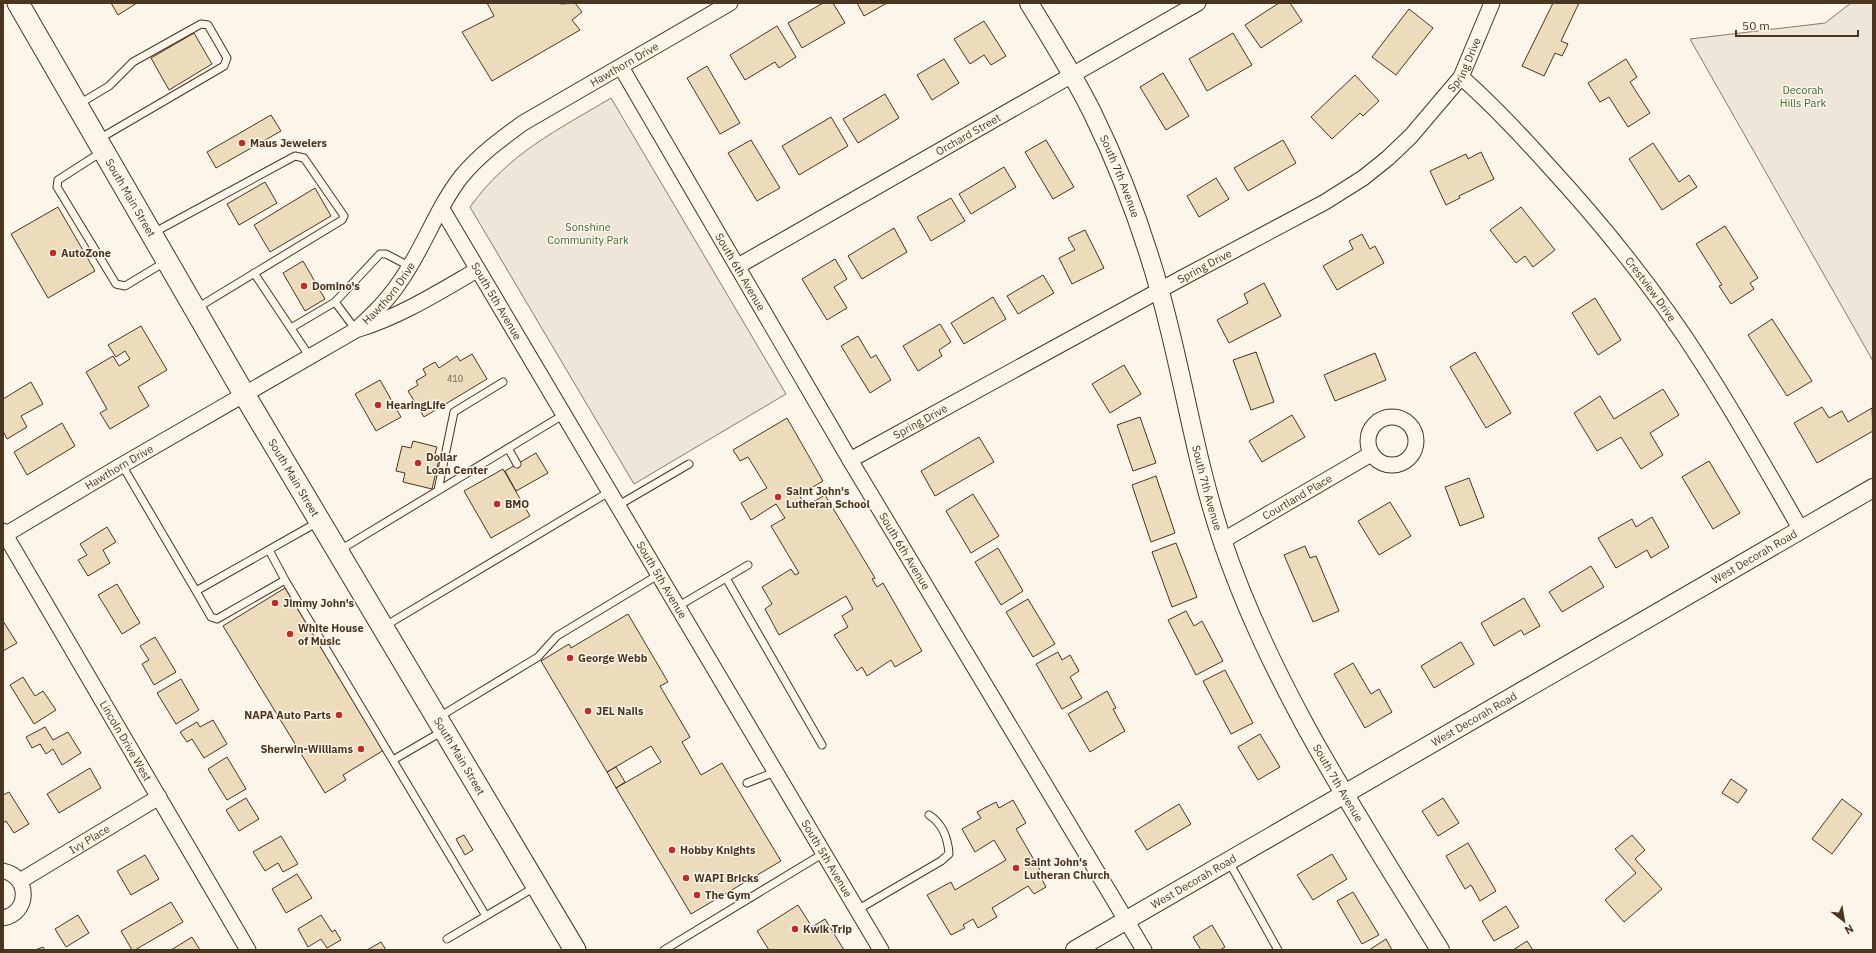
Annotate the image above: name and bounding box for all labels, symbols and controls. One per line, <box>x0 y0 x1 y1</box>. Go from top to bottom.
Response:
scale bar <box>1736 12 1858 38</box>
text: 50 m <box>1742 18 1770 33</box>
street label: Spring Drive <box>1444 35 1484 95</box>
street label: Hawthorn Drive <box>588 39 661 90</box>
park label: Decorah Hills Park <box>1780 83 1827 110</box>
street label: Orchard Street <box>933 110 1003 159</box>
street label: South 7th Avenue <box>1097 133 1143 219</box>
place label: Maus Jewelers <box>250 136 328 150</box>
marker: Maus Jewelers <box>237 138 247 148</box>
street label: South Main Street <box>102 156 159 240</box>
park label: Sonshine Community Park <box>547 220 629 247</box>
street label: South 6th Avenue <box>712 230 768 313</box>
place label: AutoZone <box>61 246 111 260</box>
street label: Spring Drive <box>1175 246 1234 286</box>
marker: AutoZone <box>48 248 58 258</box>
street label: Crestview Drive <box>1622 254 1679 324</box>
street label: Hawthorn Drive <box>359 259 418 328</box>
street label: South 5th Avenue <box>468 260 525 342</box>
place label: Domino's <box>312 279 360 293</box>
marker: Domino's <box>299 281 309 291</box>
house number: 410 <box>447 373 463 384</box>
place label: HearingLife <box>386 398 446 412</box>
marker: HearingLife <box>373 400 383 410</box>
street label: Spring Drive <box>891 401 950 442</box>
street label: South Main Street <box>265 436 322 519</box>
street label: Hawthorn Drive <box>82 442 156 493</box>
street label: South 7th Avenue <box>1189 444 1225 532</box>
place label: Dollar Loan Center <box>426 450 489 477</box>
marker: Dollar Loan Center <box>413 458 423 468</box>
street label: Courtland Place <box>1260 471 1335 523</box>
place label: Saint John's Lutheran School <box>786 484 870 511</box>
marker: Saint John's Lutheran School <box>773 492 783 502</box>
place label: BMO <box>505 497 529 511</box>
marker: BMO <box>492 499 502 509</box>
street label: South 6th Avenue <box>876 510 933 592</box>
street label: West Decorah Road <box>1709 526 1800 587</box>
street label: South 5th Avenue <box>633 539 690 621</box>
place label: Jimmy John's <box>283 596 355 610</box>
marker: Jimmy John's <box>270 598 280 608</box>
place label: White House of Music <box>298 621 364 648</box>
marker: White House of Music <box>285 629 295 639</box>
place label: George Webb <box>578 651 648 665</box>
marker: George Webb <box>565 653 575 663</box>
street label: West Decorah Road <box>1429 689 1519 749</box>
street label: Lincoln Drive West <box>97 698 155 784</box>
place label: JEL Nails <box>596 704 644 718</box>
marker: JEL Nails <box>583 706 593 716</box>
place label: NAPA Auto Parts <box>244 708 331 722</box>
marker: NAPA Auto Parts <box>334 710 344 720</box>
street label: South Main Street <box>431 715 488 798</box>
place label: Sherwin-Williams <box>260 742 353 756</box>
street label: South 7th Avenue <box>1310 742 1366 824</box>
marker: Sherwin-Williams <box>356 744 366 754</box>
street label: South 5th Avenue <box>798 817 855 900</box>
street label: Ivy Place <box>66 821 112 857</box>
place label: Hobby Knights <box>680 843 756 857</box>
marker: Hobby Knights <box>667 845 677 855</box>
street label: West Decorah Road <box>1148 851 1239 912</box>
place label: Saint John's Lutheran Church <box>1024 855 1110 882</box>
marker: Saint John's Lutheran Church <box>1011 863 1021 873</box>
place label: WAPI Bricks <box>694 871 759 885</box>
marker: WAPI Bricks <box>681 873 691 883</box>
place label: The Gym <box>705 888 751 902</box>
marker: The Gym <box>692 890 702 900</box>
north arrow <box>1824 901 1864 941</box>
place label: Kwik Trip <box>803 922 852 936</box>
text: N <box>1842 922 1856 938</box>
marker: Kwik Trip <box>790 924 800 934</box>

